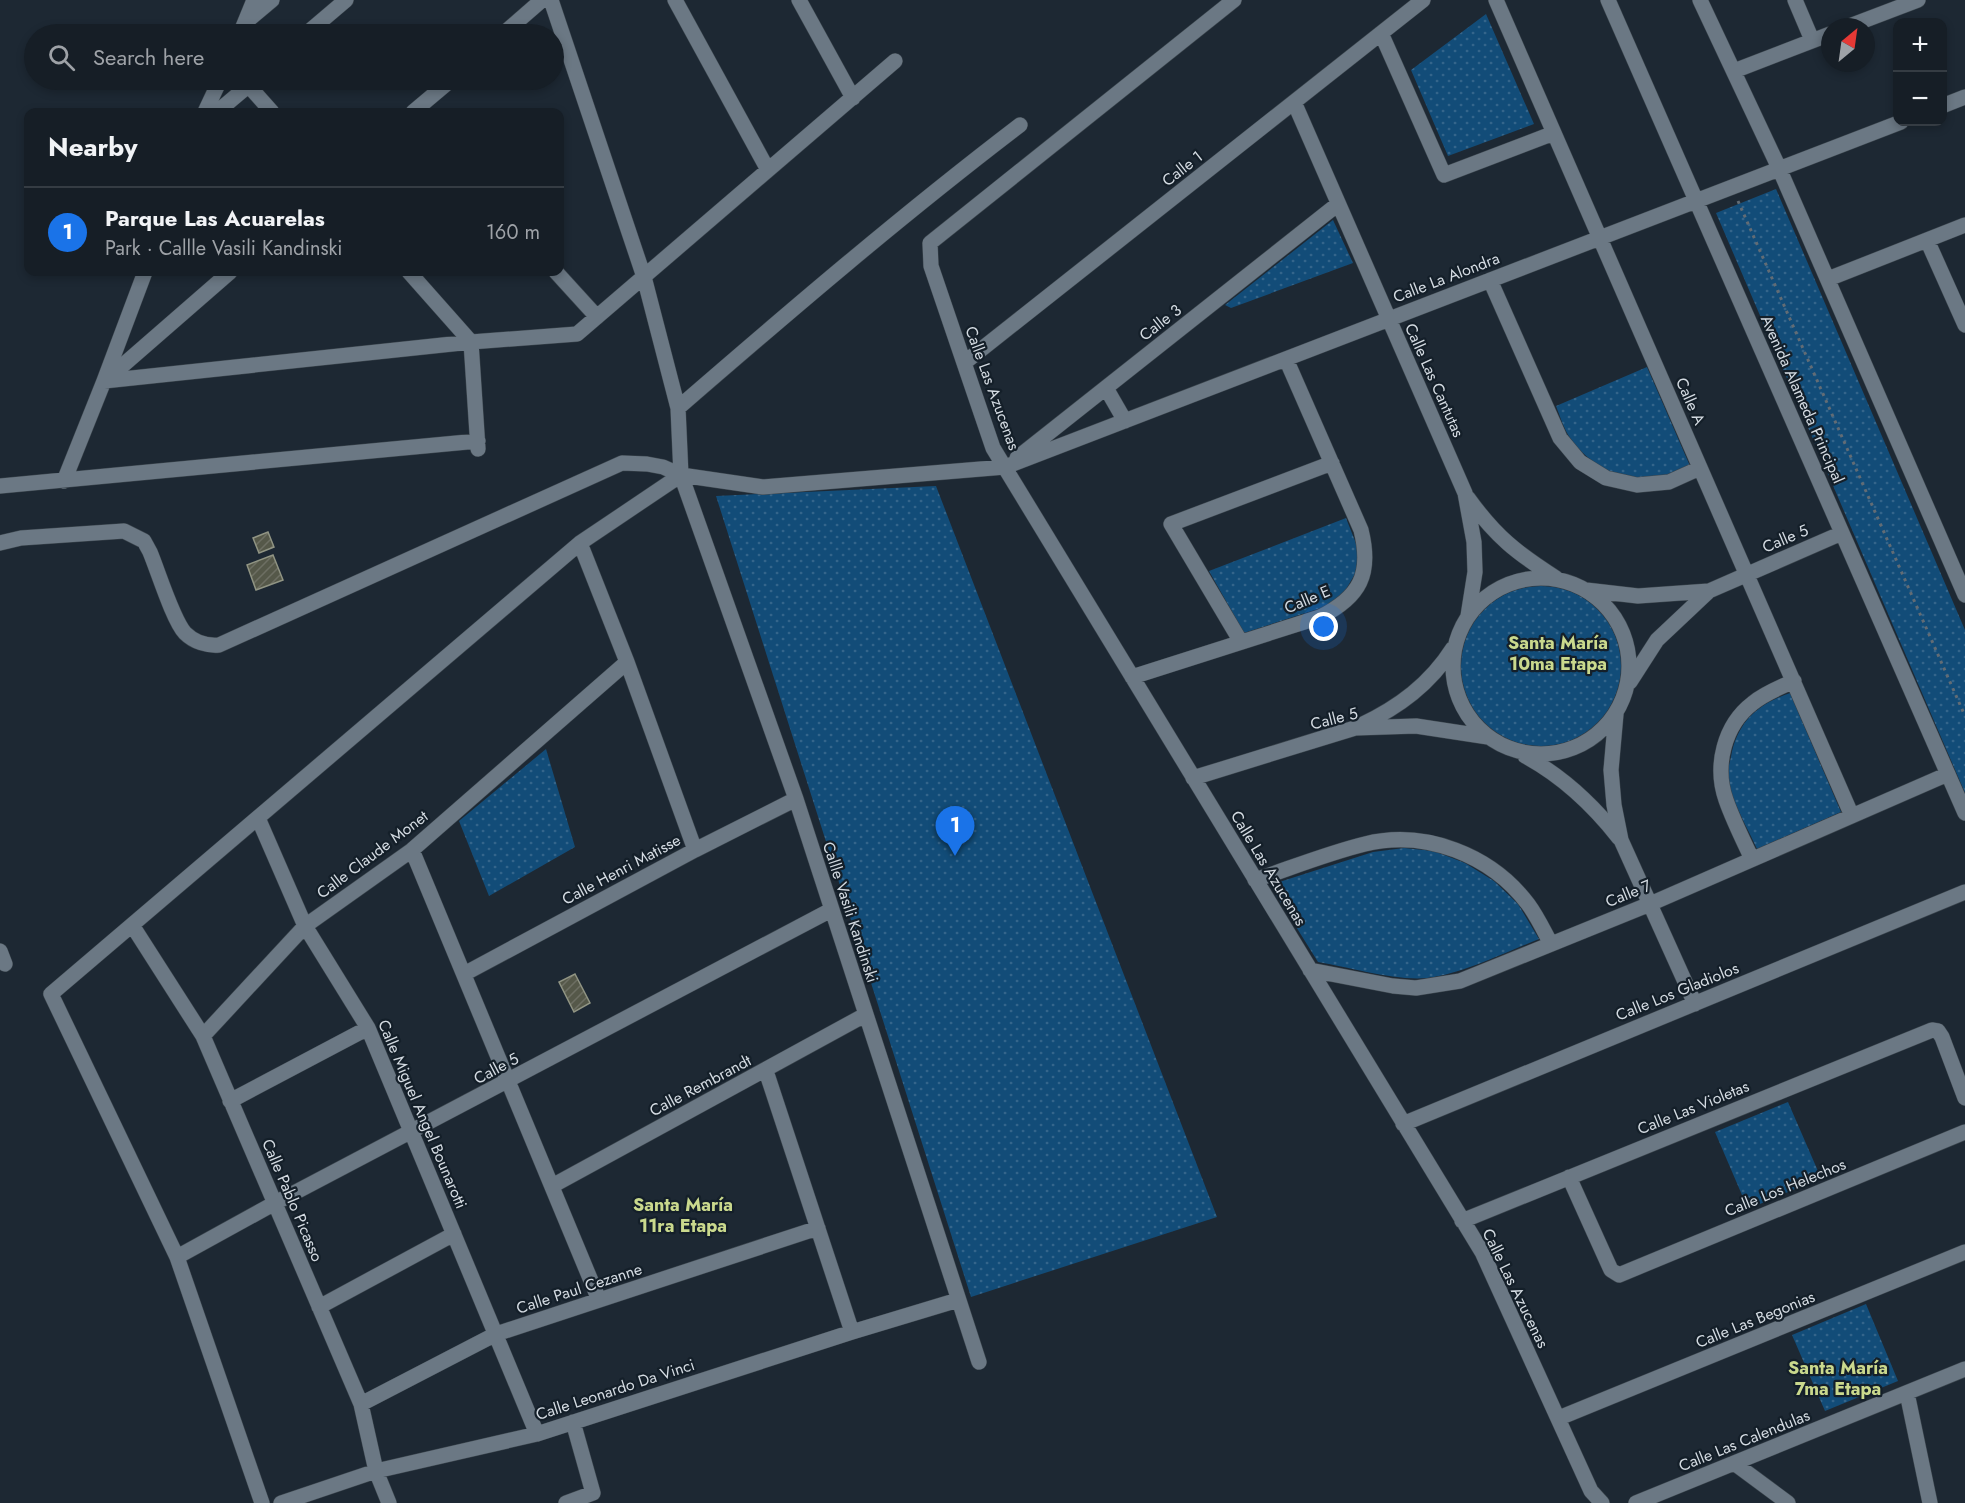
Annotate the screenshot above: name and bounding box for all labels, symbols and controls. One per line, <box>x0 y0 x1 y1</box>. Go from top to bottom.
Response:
north arrow <box>1821 18 1875 72</box>
map controls <box>1893 18 1947 126</box>
button: + <box>1893 18 1947 72</box>
search box <box>24 24 564 90</box>
icon: search <box>45 41 78 74</box>
text: Search here <box>93 41 204 73</box>
button: − <box>1893 72 1947 126</box>
text: Nearby <box>48 128 137 166</box>
street label: Calle 1 <box>1157 145 1208 192</box>
text: Parque Las Acuarelas <box>105 202 325 234</box>
text: 1 <box>62 218 73 247</box>
text: 160 m <box>486 218 540 247</box>
text: Park · Callle Vasili Kandinski <box>105 234 343 263</box>
street label: Calle La Alondra <box>1390 247 1503 308</box>
street label: Calle 3 <box>1134 298 1186 346</box>
street label: Avenida Alameda Principal <box>1755 311 1850 487</box>
street label: Calle Las Cantutas <box>1399 320 1470 441</box>
street label: Calle Las Azucenas <box>959 323 1026 453</box>
street label: Calle A <box>1670 374 1711 429</box>
street label: Calle 5 <box>1759 518 1812 558</box>
street label: Calle E <box>1281 580 1334 619</box>
your location <box>1309 612 1338 641</box>
district label: Santa María 10ma Etapa <box>1508 630 1608 677</box>
street label: Calle 5 <box>1308 702 1360 735</box>
street label: Calle Claude Monet <box>312 805 433 904</box>
pin: 1 <box>936 806 974 856</box>
street label: Calle Las Azucenas <box>1225 806 1312 930</box>
street label: Calle Henri Matisse <box>558 828 685 910</box>
street label: Callle Vasili Kandinski <box>817 839 884 986</box>
street label: Calle 7 <box>1602 874 1655 913</box>
street label: Calle Los Gladiolos <box>1612 956 1742 1027</box>
street label: Calle Miguel Angel Bounarotti <box>372 1016 473 1212</box>
street label: Calle 5 <box>470 1047 523 1090</box>
street label: Calle Rembrandt <box>645 1049 755 1122</box>
street label: Calle Las Violetas <box>1634 1075 1752 1140</box>
street label: Calle Pablo Picasso <box>256 1135 329 1265</box>
street label: Calle Los Helechos <box>1721 1153 1849 1222</box>
district label: Santa María 11ra Etapa <box>633 1192 733 1239</box>
street label: Calle Las Azucenas <box>1477 1224 1555 1352</box>
street label: Calle Paul Cezanne <box>513 1257 645 1320</box>
street label: Calle Las Begonias <box>1692 1285 1818 1354</box>
street label: Calle Leonardo Da Vinci <box>533 1353 698 1426</box>
district label: Santa María 7ma Etapa <box>1788 1355 1888 1402</box>
street label: Calle Las Calendulas <box>1675 1404 1813 1477</box>

